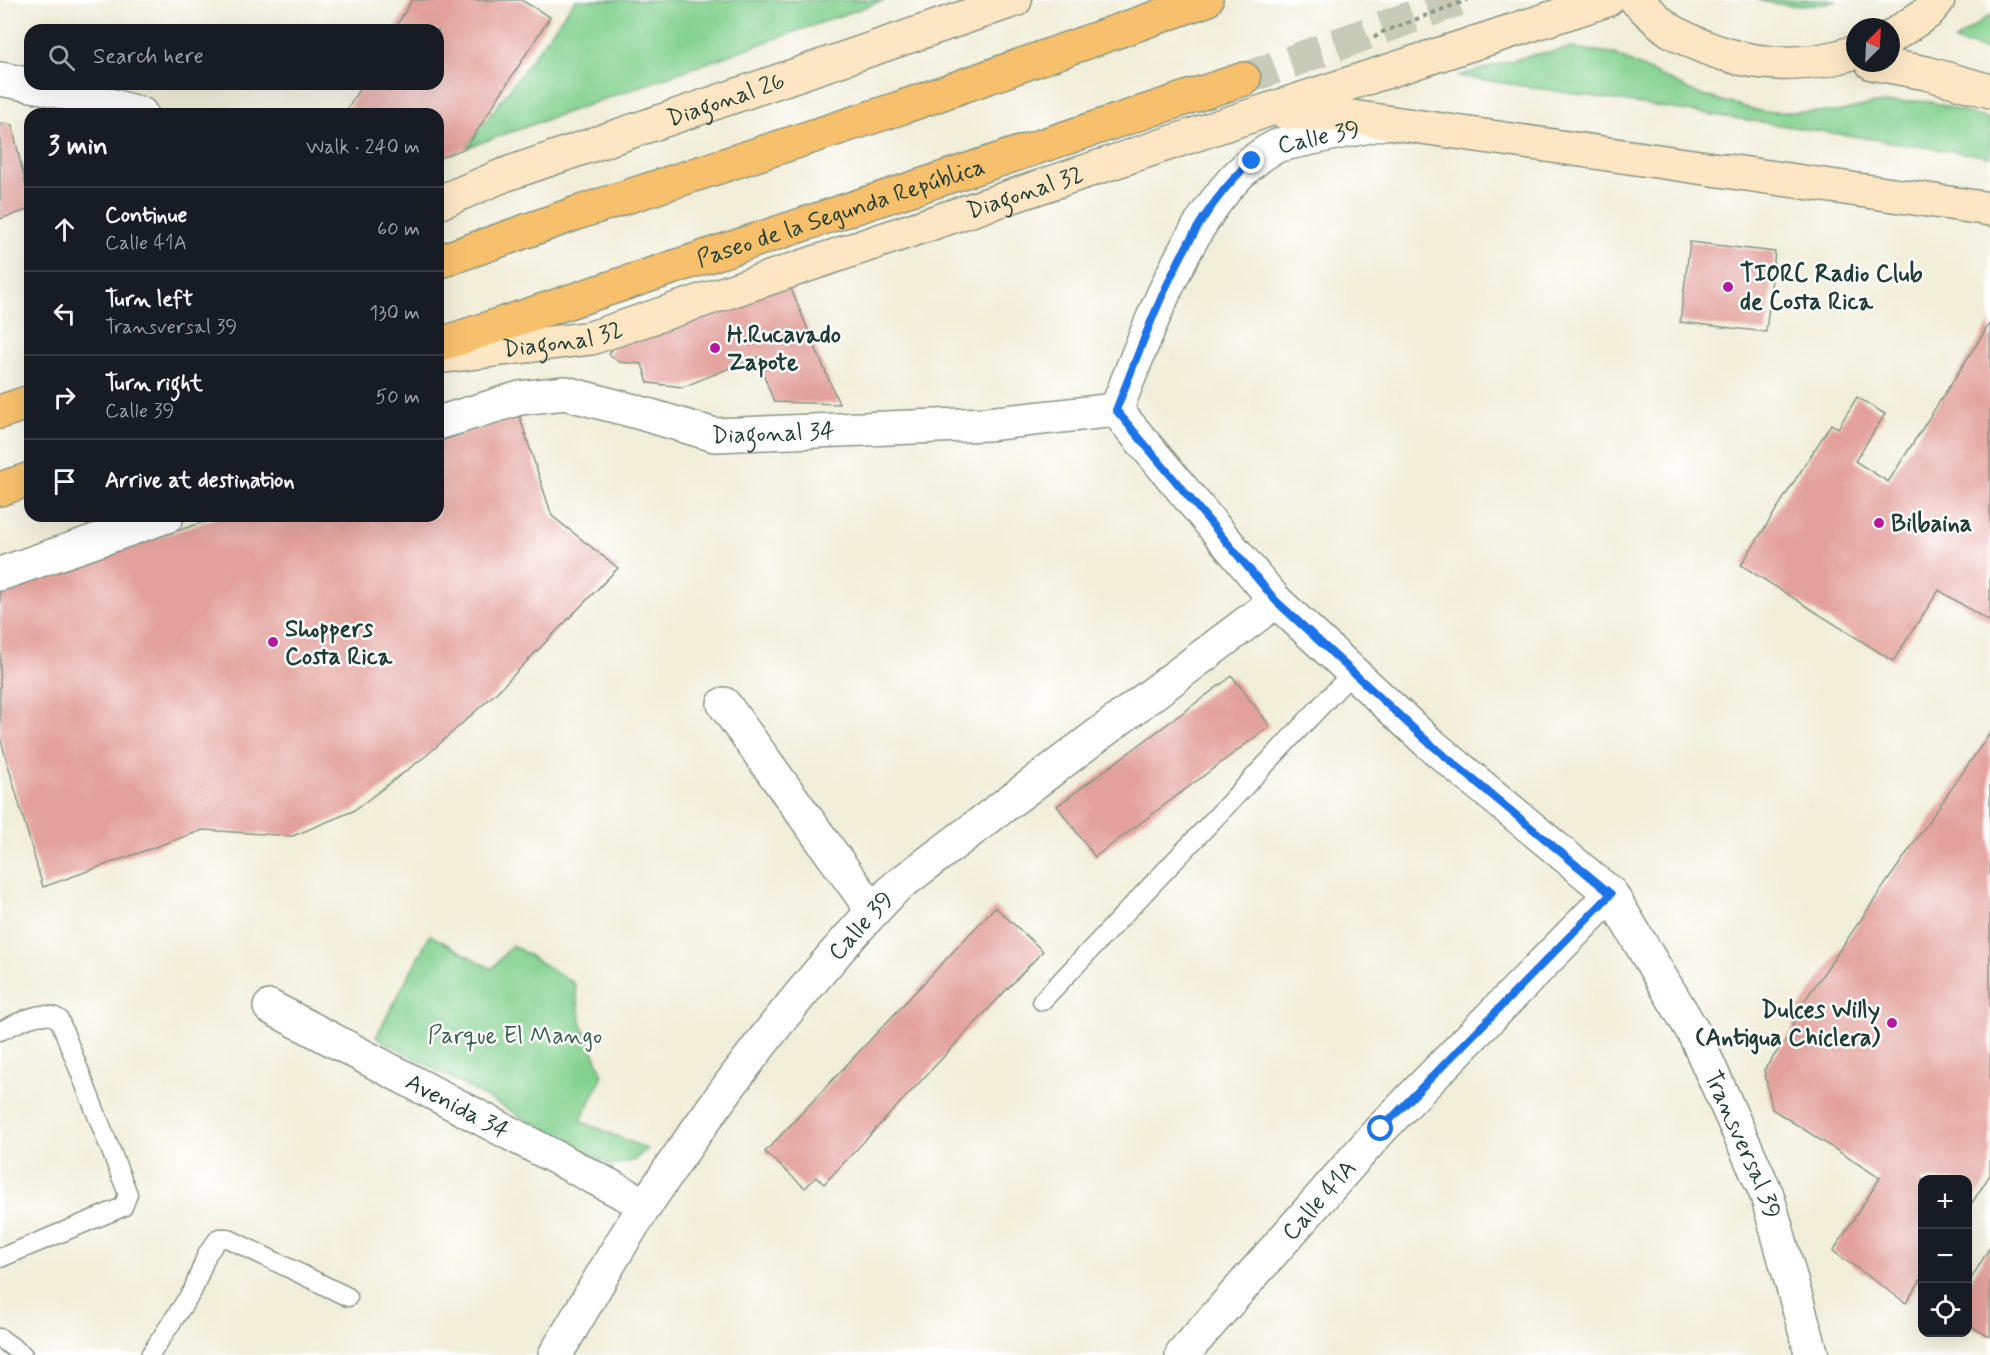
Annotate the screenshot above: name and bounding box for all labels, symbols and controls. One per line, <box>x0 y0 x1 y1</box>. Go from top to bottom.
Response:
north arrow <box>1846 18 1900 72</box>
search box <box>24 24 444 90</box>
icon: search <box>45 41 78 74</box>
text: Search here <box>93 43 204 71</box>
street label: Diagonal 26 <box>663 66 789 135</box>
street label: Calle 39 <box>1275 114 1363 162</box>
text: 3 min <box>48 130 108 164</box>
text: Walk · 240 m <box>306 134 420 161</box>
route end <box>1238 147 1264 173</box>
street label: Paseo de la Segunda República <box>693 152 989 276</box>
street label: Diagonal 32 <box>963 159 1088 227</box>
text: Continue <box>105 202 187 230</box>
icon: ahead <box>48 213 81 246</box>
text: 60 m <box>377 216 420 243</box>
text: Calle 41A <box>105 230 187 257</box>
place label: TI0RC Radio Club de Costa Rica <box>1740 259 1923 318</box>
marker: TI0RC Radio Club de Costa Rica <box>1721 280 1735 294</box>
text: Turn left <box>105 286 193 314</box>
icon: left <box>48 297 81 330</box>
text: 130 m <box>369 300 420 327</box>
text: Transversal 39 <box>105 314 237 341</box>
street label: Diagonal 32 <box>501 314 627 366</box>
place label: H.Rucavado Zapote <box>727 320 841 379</box>
marker: H.Rucavado Zapote <box>708 341 722 355</box>
text: Turn right <box>105 370 203 398</box>
icon: right <box>48 381 81 414</box>
text: 50 m <box>375 384 420 411</box>
text: Calle 39 <box>105 398 174 425</box>
street label: Diagonal 34 <box>711 416 835 454</box>
icon: arrive <box>48 465 81 498</box>
text: Arrive at destination <box>105 467 295 495</box>
place label: Bilbaina <box>1891 509 1972 540</box>
marker: Bilbaina <box>1872 516 1886 530</box>
place label: Shoppers Costa Rica <box>285 614 393 673</box>
marker: Shoppers Costa Rica <box>266 635 280 649</box>
street label: Calle 39 <box>822 885 901 968</box>
place label: Dulces Willy (Antigua Chiclera) <box>1695 995 1880 1055</box>
marker: Dulces Willy (Antigua Chiclera) <box>1885 1016 1899 1030</box>
park label: Parque El Mango <box>428 1021 602 1052</box>
street label: Transversal 39 <box>1696 1066 1787 1222</box>
street label: Avenida 34 <box>400 1067 514 1147</box>
route start <box>1367 1115 1393 1141</box>
street label: Calle 41A <box>1276 1154 1364 1248</box>
map controls <box>1918 1175 1972 1337</box>
button: + <box>1918 1175 1972 1229</box>
button: − <box>1918 1229 1972 1283</box>
button: locate <box>1918 1283 1972 1337</box>

